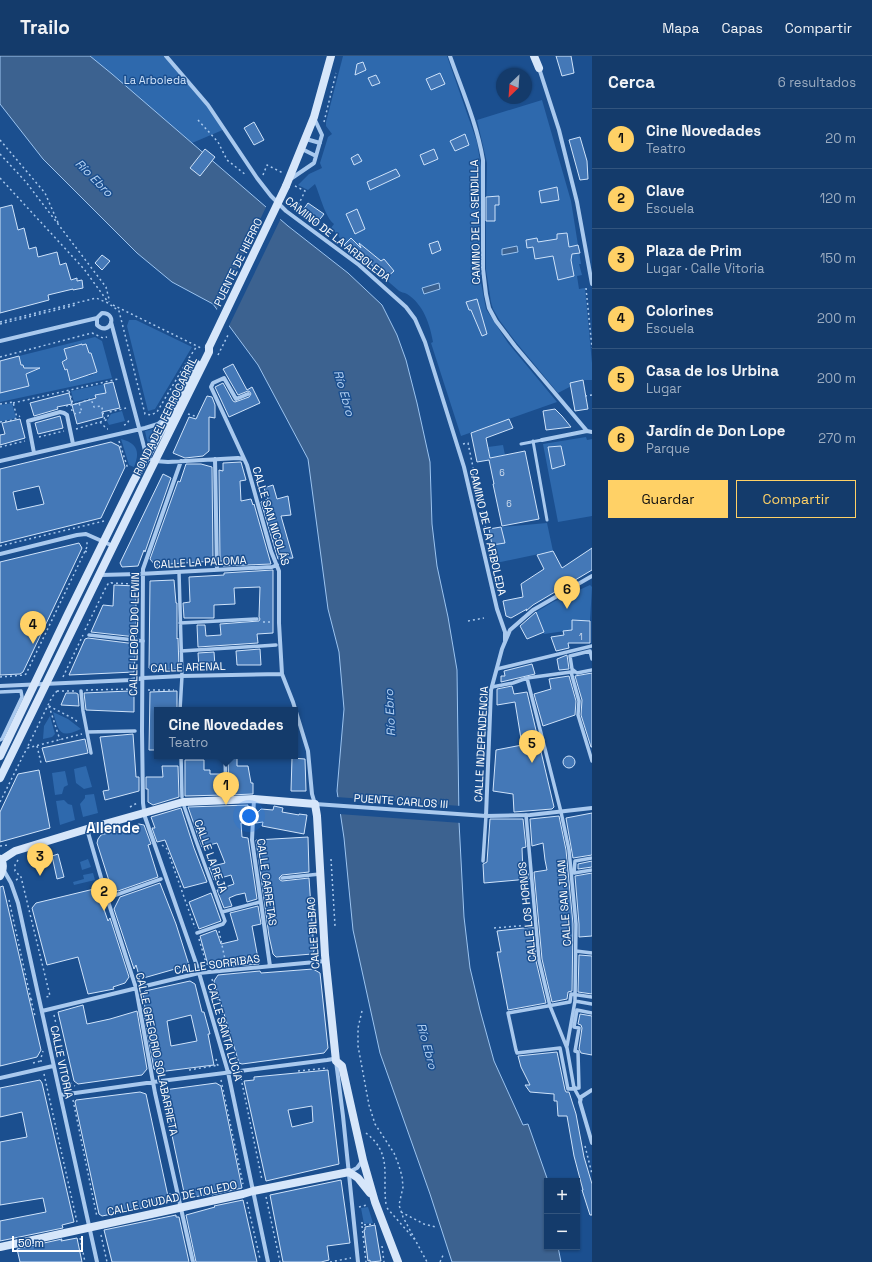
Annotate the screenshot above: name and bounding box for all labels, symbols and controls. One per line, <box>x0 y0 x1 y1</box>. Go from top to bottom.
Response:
text: Trailo <box>20 15 70 40</box>
text: Mapa <box>662 19 699 37</box>
text: Capas <box>721 19 763 37</box>
text: Compartir <box>785 19 852 37</box>
north arrow <box>496 68 532 104</box>
text: Cerca <box>608 71 655 93</box>
park label: La Arboleda <box>124 73 187 87</box>
text: 6 resultados <box>778 74 856 91</box>
text: Cine Novedades <box>646 121 761 140</box>
text: 1 <box>618 130 624 147</box>
text: 20 m <box>825 130 856 147</box>
text: Teatro <box>646 140 686 157</box>
water label: Río Ebro <box>72 156 117 201</box>
street label: CAMINO DE LA SENDILLA <box>467 159 483 284</box>
text: Clave <box>646 181 685 200</box>
text: 2 <box>617 190 625 207</box>
text: 120 m <box>820 190 856 207</box>
street label: CAMINO DE LA ARBOLEDA <box>282 193 394 285</box>
text: Escuela <box>646 200 694 217</box>
street label: PUENTE DE HIERRO <box>211 216 265 308</box>
text: Plaza de Prim <box>646 241 742 260</box>
text: 3 <box>617 250 625 267</box>
text: 150 m <box>820 250 856 267</box>
text: Lugar · Calle Vitoria <box>646 260 764 277</box>
text: Colorines <box>646 301 714 320</box>
text: 4 <box>617 310 625 327</box>
text: 200 m <box>817 310 856 327</box>
text: Escuela <box>646 320 694 337</box>
street label: RONDA DEL FERROCARRIL <box>130 354 200 478</box>
text: Casa de los Urbina <box>646 361 779 380</box>
water label: Río Ebro <box>330 368 358 418</box>
text: 5 <box>617 370 625 387</box>
text: 200 m <box>817 370 856 387</box>
text: Lugar <box>646 380 682 397</box>
text: Jardín de Don Lope <box>646 421 785 440</box>
text: 6 <box>617 430 625 447</box>
text: 270 m <box>818 430 856 447</box>
text: Parque <box>646 440 690 457</box>
street label: CALLE SAN NICOLÁS <box>249 465 293 567</box>
street label: CAMINO DE LA ARBOLEDA <box>467 467 509 597</box>
house number: 6 <box>499 467 505 479</box>
button: Guardar <box>608 480 728 518</box>
button: Compartir <box>736 480 856 518</box>
house number: 6 <box>506 498 512 510</box>
street label: CALLE LA PALOMA <box>153 553 247 571</box>
street label: CALLE LEOPOLDO LEWIN <box>126 572 142 696</box>
pin: 6 <box>554 576 580 609</box>
pin: 4 <box>20 611 46 644</box>
house number: 1 <box>579 631 583 643</box>
street label: CALLE ARENAL <box>150 659 226 675</box>
street label: CALLE INDEPENDENCIA <box>471 686 491 802</box>
water label: Río Ebro <box>381 688 399 737</box>
popup <box>154 707 298 759</box>
text: Cine Novedades <box>168 715 284 734</box>
pin: 5 <box>519 730 545 763</box>
text: Teatro <box>168 734 208 751</box>
pin: 1 <box>213 772 239 805</box>
street label: PUENTE CARLOS III <box>353 791 449 811</box>
your location <box>239 806 259 826</box>
district label: Allende <box>86 818 140 837</box>
street label: CALLE LA REJA <box>191 818 231 895</box>
street label: CALLE CARRETAS <box>254 837 280 927</box>
pin: 3 <box>27 843 53 876</box>
street label: CALLE SAN JUAN <box>554 859 574 947</box>
street label: CALLE LOS HORNOS <box>515 861 539 963</box>
pin: 2 <box>91 878 117 911</box>
street label: CALLE BILBAO <box>303 896 323 970</box>
street label: CALLE SORRIBAS <box>173 951 261 977</box>
street label: CALLE GREGORIO SOLABARRIETA <box>133 971 181 1137</box>
street label: CALLE SANTA LUCÍA <box>204 982 246 1083</box>
water label: Río Ebro <box>413 1021 441 1071</box>
street label: CALLE VITORIA <box>47 1024 77 1100</box>
street label: CALLE CIUDAD DE TOLEDO <box>106 1177 238 1219</box>
map controls <box>544 1178 580 1250</box>
button: + <box>544 1178 580 1214</box>
button: − <box>544 1214 580 1250</box>
scale bar <box>12 1234 83 1253</box>
text: 50 m <box>18 1236 44 1250</box>

